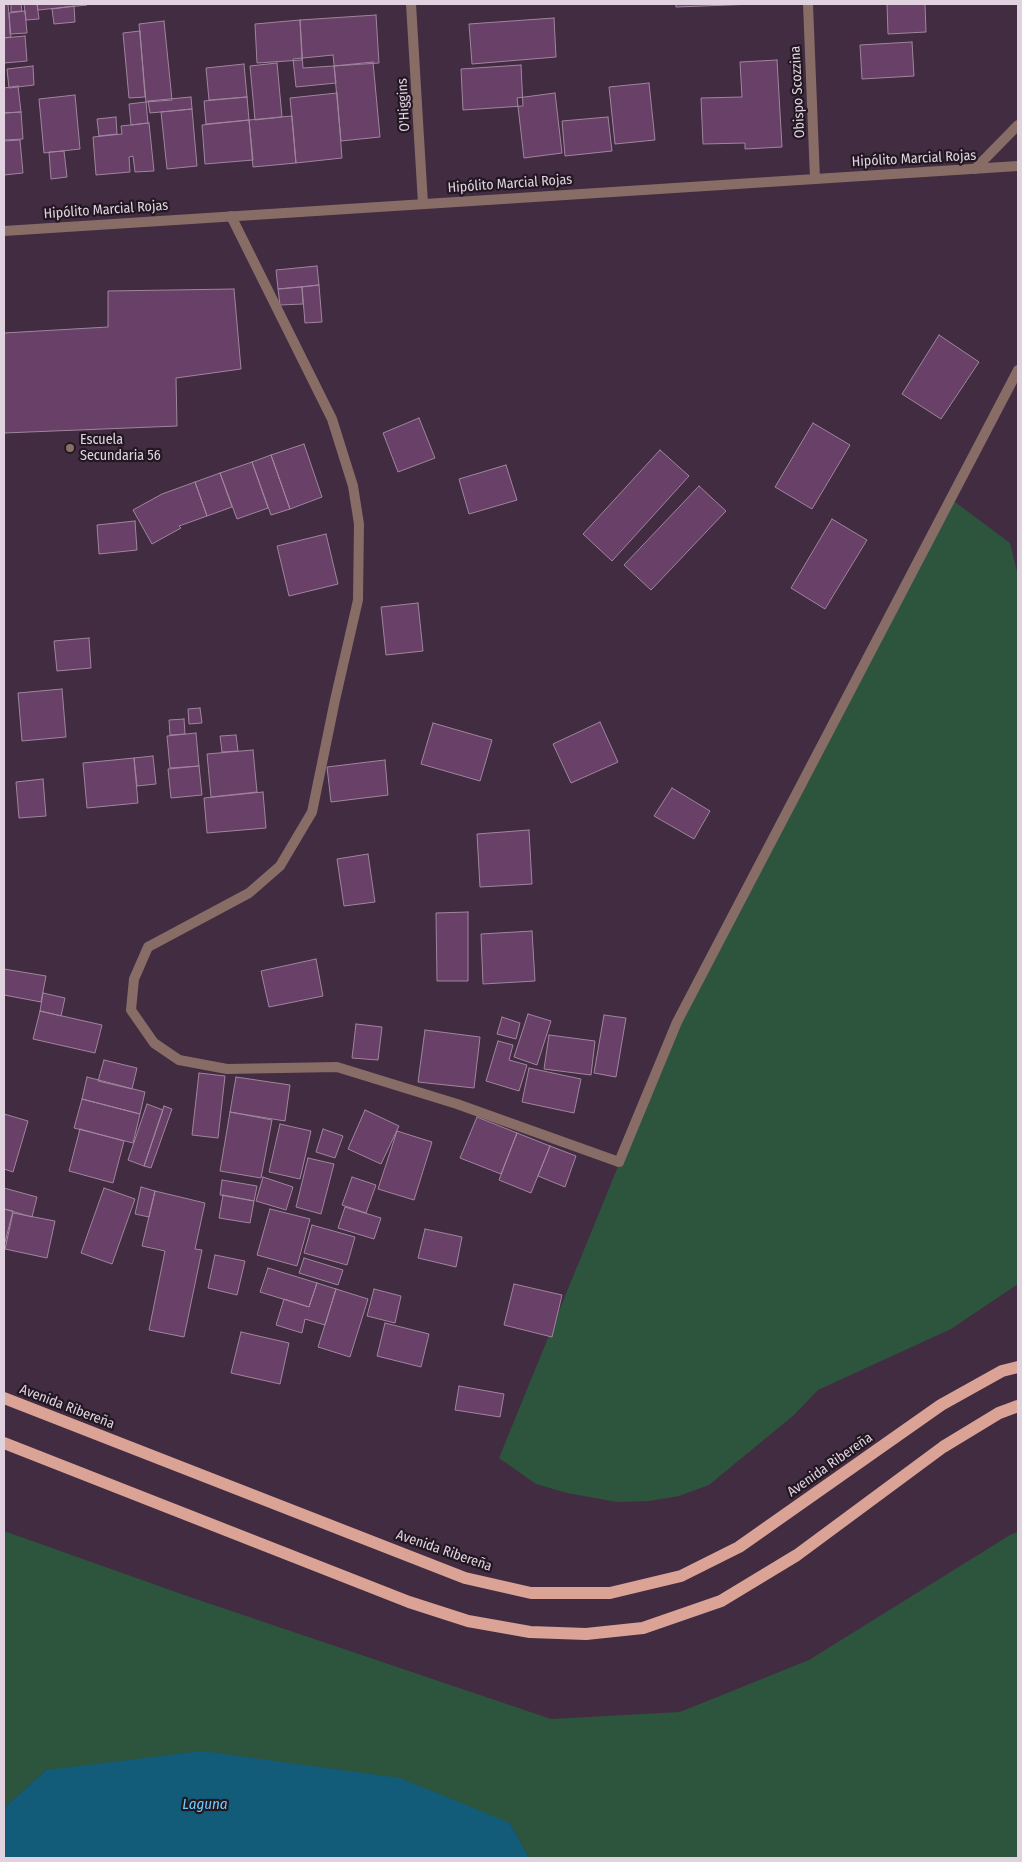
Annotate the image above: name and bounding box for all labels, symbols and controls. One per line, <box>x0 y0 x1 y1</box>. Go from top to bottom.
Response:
street label: Obispo Scozzina <box>787 45 809 139</box>
street label: O'Higgins <box>394 78 414 132</box>
street label: Hipólito Marcial Rojas <box>851 147 977 171</box>
street label: Hipólito Marcial Rojas <box>447 171 573 197</box>
street label: Hipólito Marcial Rojas <box>43 197 169 223</box>
place label: Escuela Secundaria 56 <box>80 432 161 464</box>
marker: Escuela Secundaria 56 <box>64 442 76 454</box>
street label: Avenida Ribereña <box>17 1381 117 1433</box>
street label: Avenida Ribereña <box>784 1429 876 1501</box>
street label: Avenida Ribereña <box>394 1527 494 1575</box>
water label: Laguna <box>182 1796 228 1814</box>

